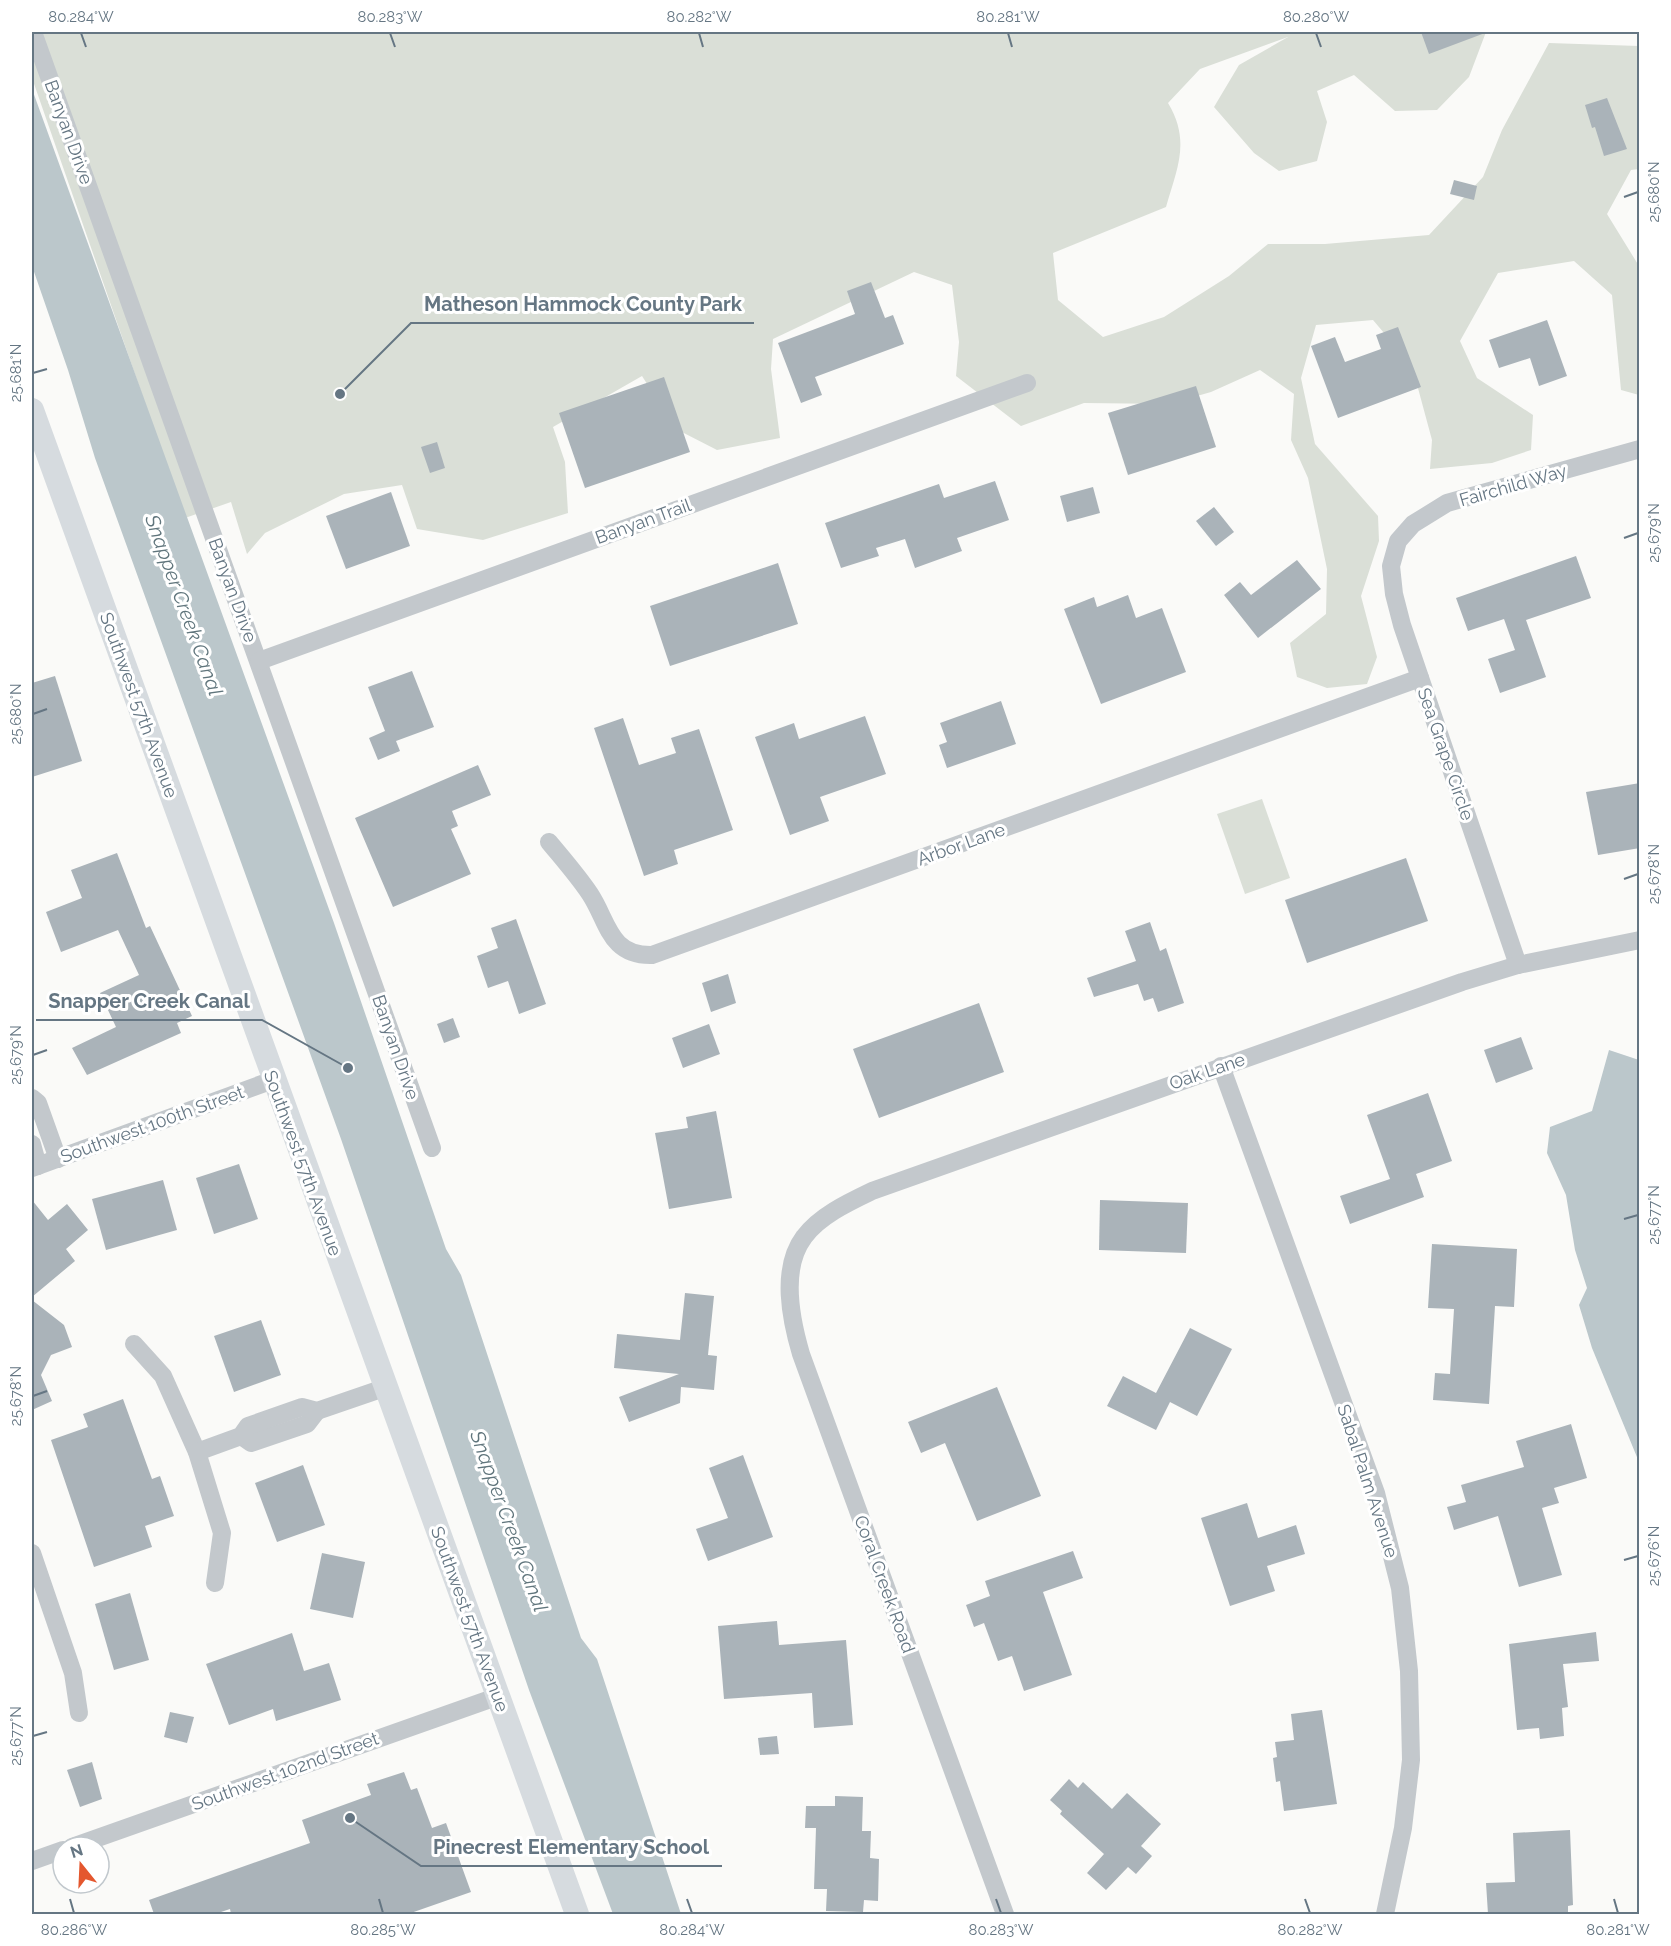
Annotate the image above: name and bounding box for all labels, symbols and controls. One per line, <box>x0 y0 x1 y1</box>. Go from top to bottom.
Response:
text: 80.284°W <box>48 8 114 26</box>
text: 80.283°W <box>358 8 423 26</box>
text: 80.282°W <box>667 8 732 26</box>
text: 80.281°W <box>976 8 1040 26</box>
text: 80.280°W <box>1283 8 1349 26</box>
street label: Banyan Drive <box>40 77 98 187</box>
text: 25.680°N <box>1645 161 1663 223</box>
callout: Matheson Hammock County Park <box>411 285 754 323</box>
text: Matheson Hammock County Park <box>424 292 743 316</box>
text: 25.681°N <box>7 344 25 402</box>
street label: Fairchild Way <box>1457 460 1569 510</box>
street label: Banyan Trail <box>592 494 694 548</box>
text: 25.679°N <box>1645 503 1663 563</box>
water label: Snapper Creek Canal <box>140 510 228 699</box>
street label: Banyan Drive <box>204 535 262 645</box>
street label: Southwest 57th Avenue <box>96 609 183 801</box>
text: 25.680°N <box>7 683 25 745</box>
street label: Sea Grape Circle <box>1413 685 1479 823</box>
street label: Arbor Lane <box>914 818 1008 870</box>
text: 25.678°N <box>1645 844 1663 904</box>
callout: Snapper Creek Canal <box>36 982 262 1020</box>
text: Snapper Creek Canal <box>48 989 250 1013</box>
street label: Banyan Drive <box>368 992 424 1103</box>
text: 25.679°N <box>7 1025 25 1085</box>
street label: Oak Lane <box>1166 1048 1248 1094</box>
street label: Southwest 57th Avenue <box>260 1067 347 1259</box>
street label: Southwest 100th Street <box>57 1081 247 1167</box>
text: 25.677°N <box>1645 1185 1663 1245</box>
text: 25.678°N <box>7 1366 25 1426</box>
street label: Sabal Palm Avenue <box>1333 1402 1403 1561</box>
water label: Snapper Creek Canal <box>465 1426 553 1615</box>
street label: Coral Creek Road <box>850 1512 920 1656</box>
street label: Southwest 57th Avenue <box>427 1523 514 1715</box>
text: 25.676°N <box>1645 1526 1663 1586</box>
text: 25.677°N <box>7 1706 25 1766</box>
street label: Southwest 102nd Street <box>189 1727 381 1815</box>
callout: Pinecrest Elementary School <box>421 1828 722 1866</box>
north arrow <box>51 1835 111 1895</box>
text: Pinecrest Elementary School <box>433 1835 710 1859</box>
text: N <box>68 1840 85 1862</box>
text: 80.286°W <box>41 1921 107 1939</box>
text: 80.285°W <box>350 1921 416 1939</box>
text: 80.284°W <box>659 1921 725 1939</box>
text: 80.283°W <box>969 1921 1034 1939</box>
text: 80.282°W <box>1278 1921 1343 1939</box>
text: 80.281°W <box>1586 1921 1650 1939</box>

